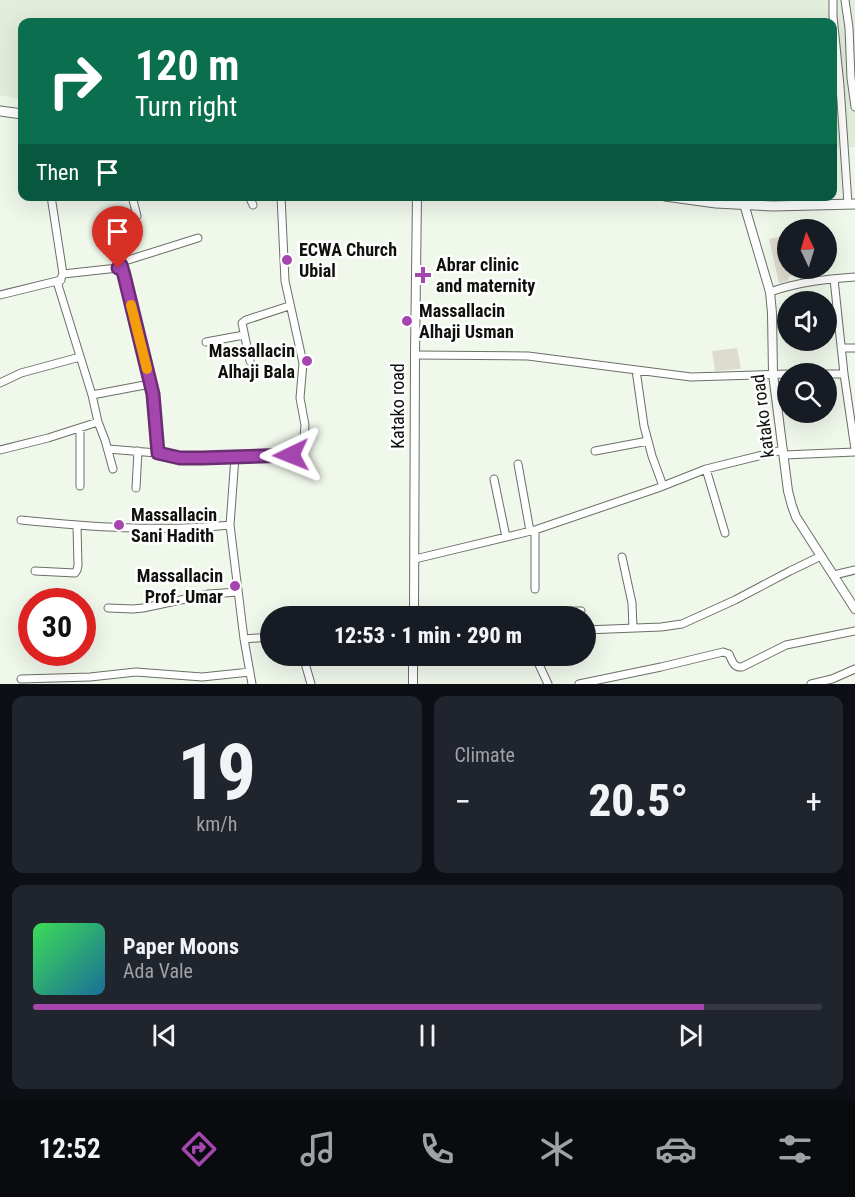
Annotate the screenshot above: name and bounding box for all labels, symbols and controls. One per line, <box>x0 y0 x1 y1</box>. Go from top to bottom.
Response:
text: 120 m <box>135 41 240 90</box>
icon: right <box>36 42 114 120</box>
text: Turn right <box>135 91 237 123</box>
icon: arrive <box>91 156 124 189</box>
text: Then <box>36 160 79 185</box>
pin <box>92 206 143 268</box>
icon: arrive <box>101 215 134 248</box>
north arrow <box>777 219 837 279</box>
map controls <box>777 219 837 423</box>
place label: ECWA Church Ubial <box>299 239 397 281</box>
marker: ECWA Church Ubial <box>280 253 294 267</box>
place label: Abrar clinic and maternity <box>436 254 535 296</box>
marker: Abrar clinic and maternity <box>414 266 432 284</box>
button: sound <box>777 291 837 351</box>
place label: Massallacin Alhaji Usman <box>419 300 514 342</box>
marker: Massallacin Alhaji Usman <box>400 314 414 328</box>
place label: Massallacin Alhaji Bala <box>209 340 295 382</box>
marker: Massallacin Alhaji Bala <box>300 354 314 368</box>
street label: Katako road <box>387 363 408 449</box>
button: search <box>777 363 837 423</box>
street label: katako road <box>747 373 778 459</box>
position arrow <box>259 423 323 487</box>
place label: Massallacin Sani Hadith <box>131 504 217 546</box>
marker: Massallacin Sani Hadith <box>112 518 126 532</box>
place label: Massallacin Prof. Umar <box>137 565 223 607</box>
marker: Massallacin Prof. Umar <box>228 579 242 593</box>
speed limit sign: 30 <box>18 588 96 666</box>
text: 12:53 · 1 min · 290 m <box>334 623 522 648</box>
text: 19 <box>177 727 256 818</box>
text: Climate <box>455 743 515 767</box>
text: 20.5° <box>588 774 688 827</box>
text: − <box>455 782 471 821</box>
text: + <box>806 782 822 821</box>
text: km/h <box>196 812 237 836</box>
text: Paper Moons <box>123 934 239 959</box>
text: Ada Vale <box>123 959 193 983</box>
icon: previous <box>148 1019 181 1052</box>
icon: pause <box>411 1019 444 1052</box>
icon: next <box>674 1019 707 1052</box>
icon: directions <box>178 1128 220 1170</box>
icon: music <box>297 1128 339 1170</box>
icon: phone <box>416 1128 458 1170</box>
icon: climate <box>536 1128 578 1170</box>
icon: car <box>655 1128 697 1170</box>
icon: filters <box>774 1128 816 1170</box>
text: 12:52 <box>39 1133 101 1165</box>

